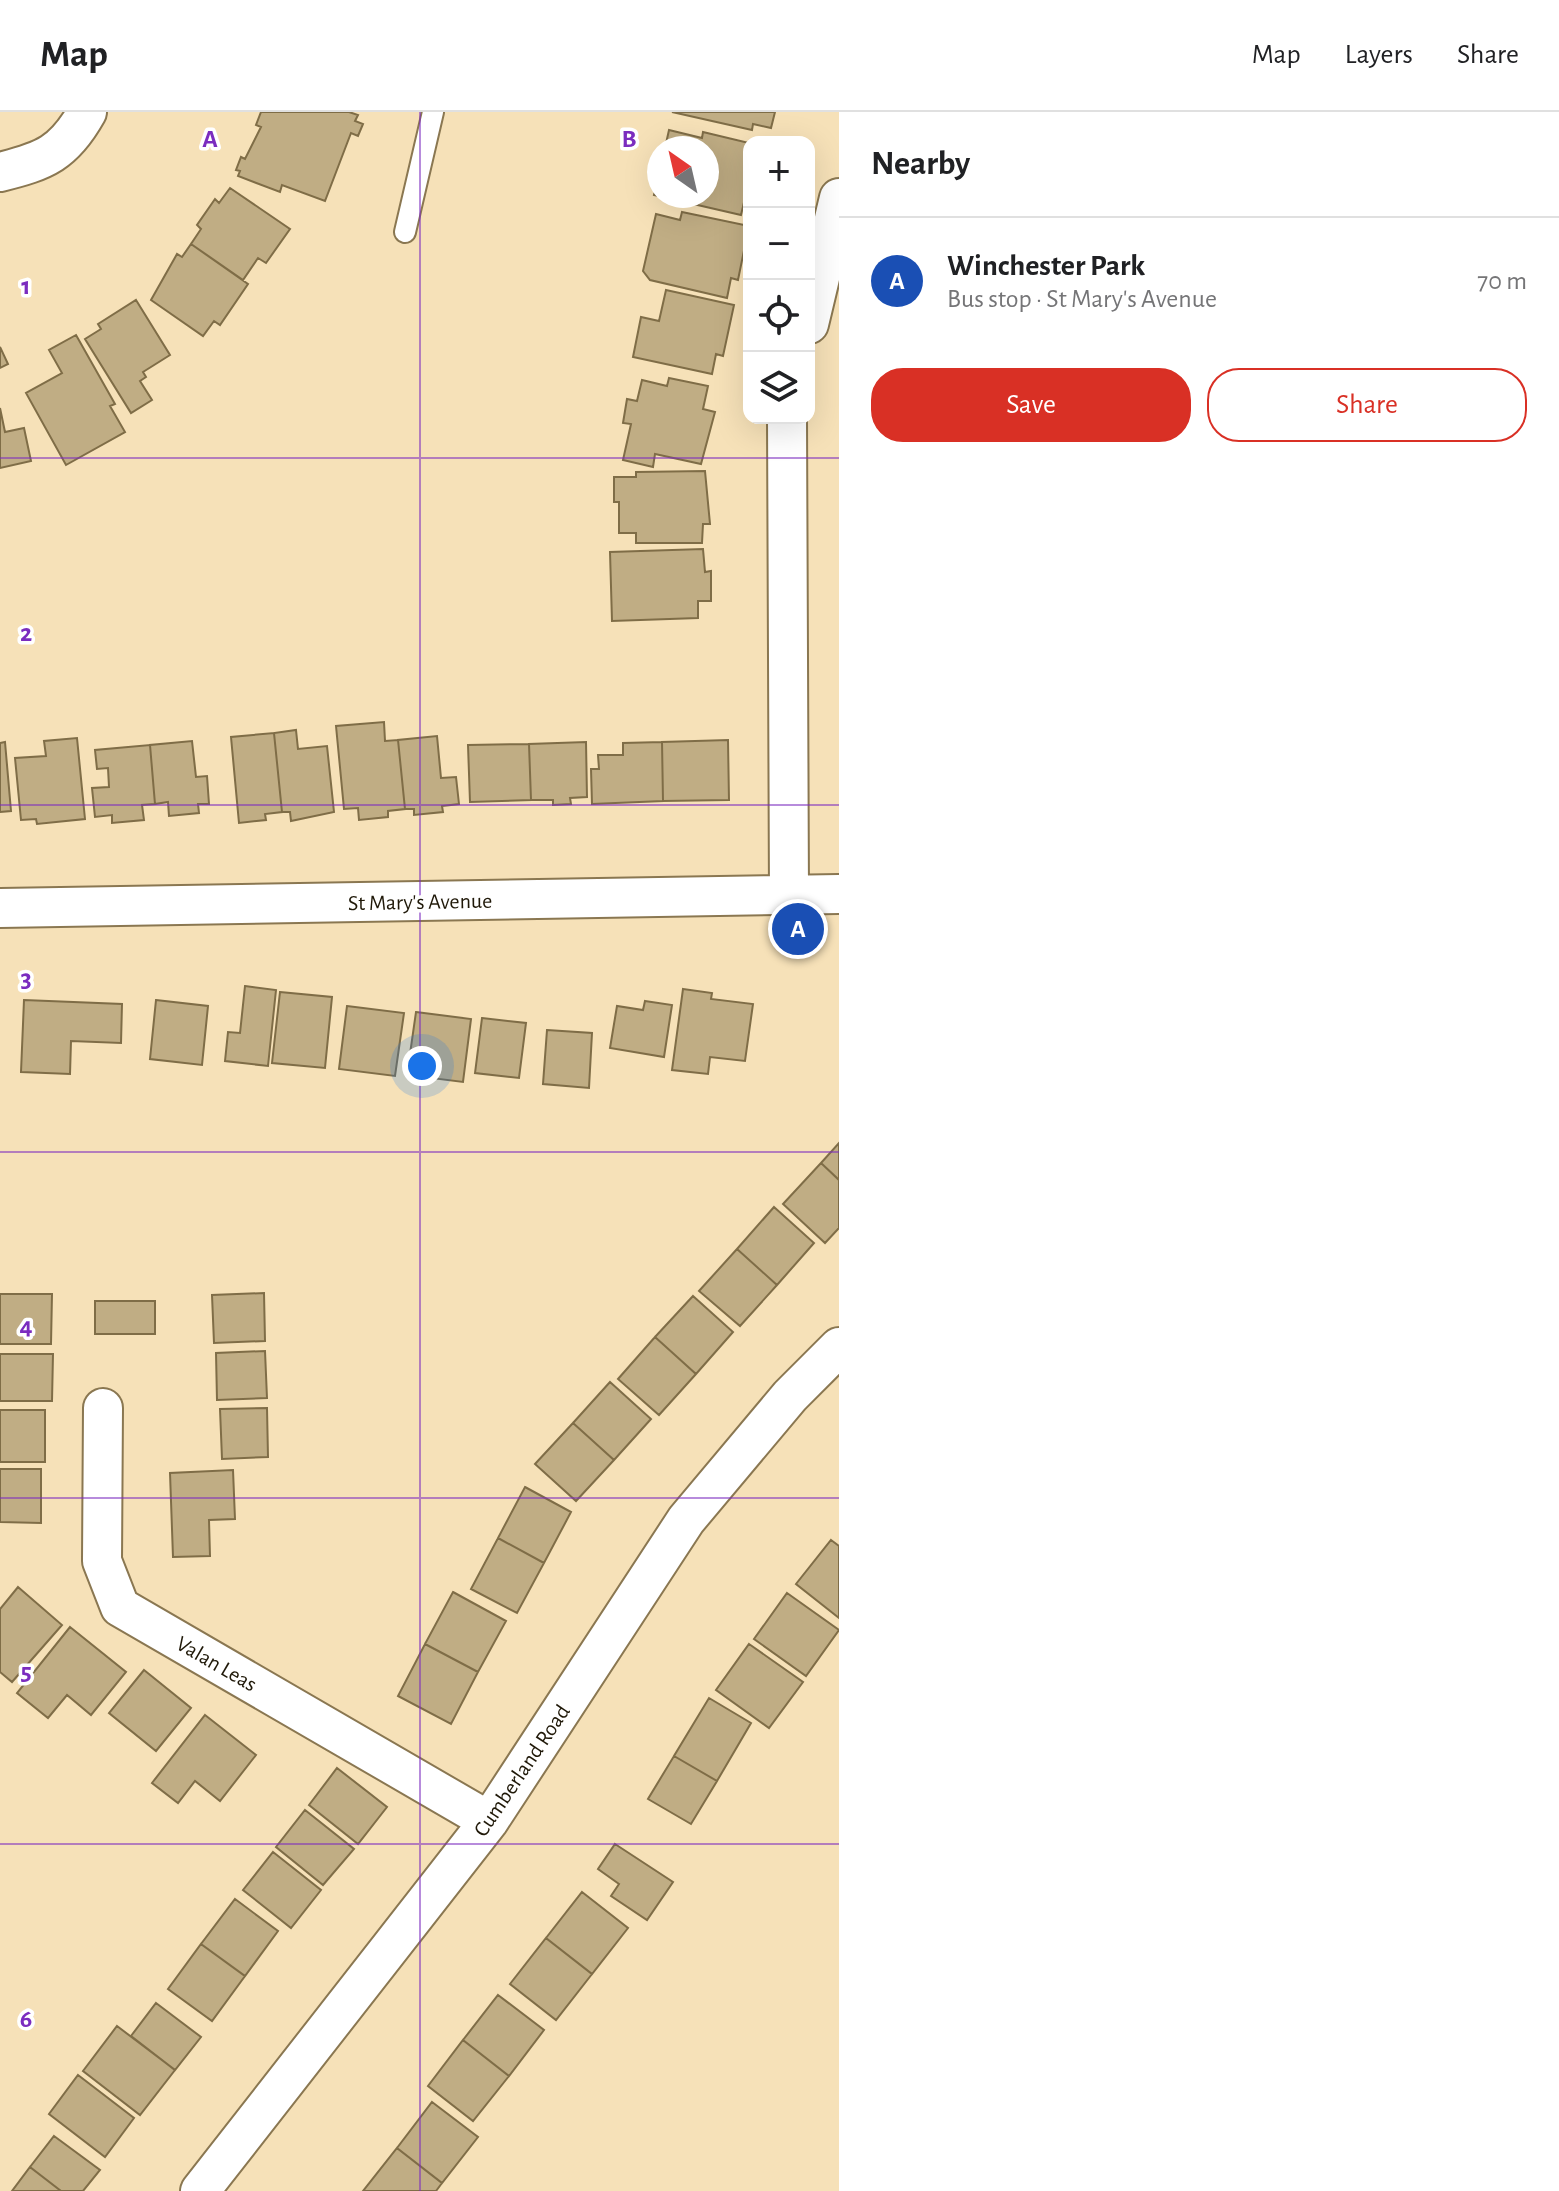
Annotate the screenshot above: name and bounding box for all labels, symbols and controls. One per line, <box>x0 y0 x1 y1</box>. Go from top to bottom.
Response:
text: Map <box>40 36 108 74</box>
text: Map <box>1252 41 1301 69</box>
text: Layers <box>1345 41 1413 69</box>
text: Share <box>1457 41 1519 69</box>
text: A <box>202 126 218 152</box>
text: B <box>621 126 637 152</box>
north arrow <box>647 136 719 208</box>
map controls <box>743 136 815 424</box>
button: + <box>743 136 815 208</box>
text: Nearby <box>871 147 970 181</box>
button: − <box>743 208 815 280</box>
text: Winchester Park <box>947 251 1145 281</box>
text: A <box>889 268 905 294</box>
text: 70 m <box>1477 268 1527 294</box>
text: 1 <box>21 273 31 299</box>
button: locate <box>743 280 815 352</box>
text: Bus stop · St Mary's Avenue <box>947 286 1217 312</box>
button: layers <box>743 352 815 424</box>
button: Save <box>871 368 1191 442</box>
button: Share <box>1207 368 1527 442</box>
text: 2 <box>20 620 32 646</box>
street label: St Mary's Avenue <box>348 890 492 914</box>
pin: A <box>772 899 824 959</box>
text: 3 <box>20 966 32 992</box>
your location <box>402 1046 442 1086</box>
text: 4 <box>19 1313 33 1339</box>
street label: Valan Leas <box>172 1632 261 1696</box>
text: 5 <box>20 1659 32 1685</box>
street label: Cumberland Road <box>470 1701 574 1840</box>
text: 6 <box>20 2006 32 2032</box>

